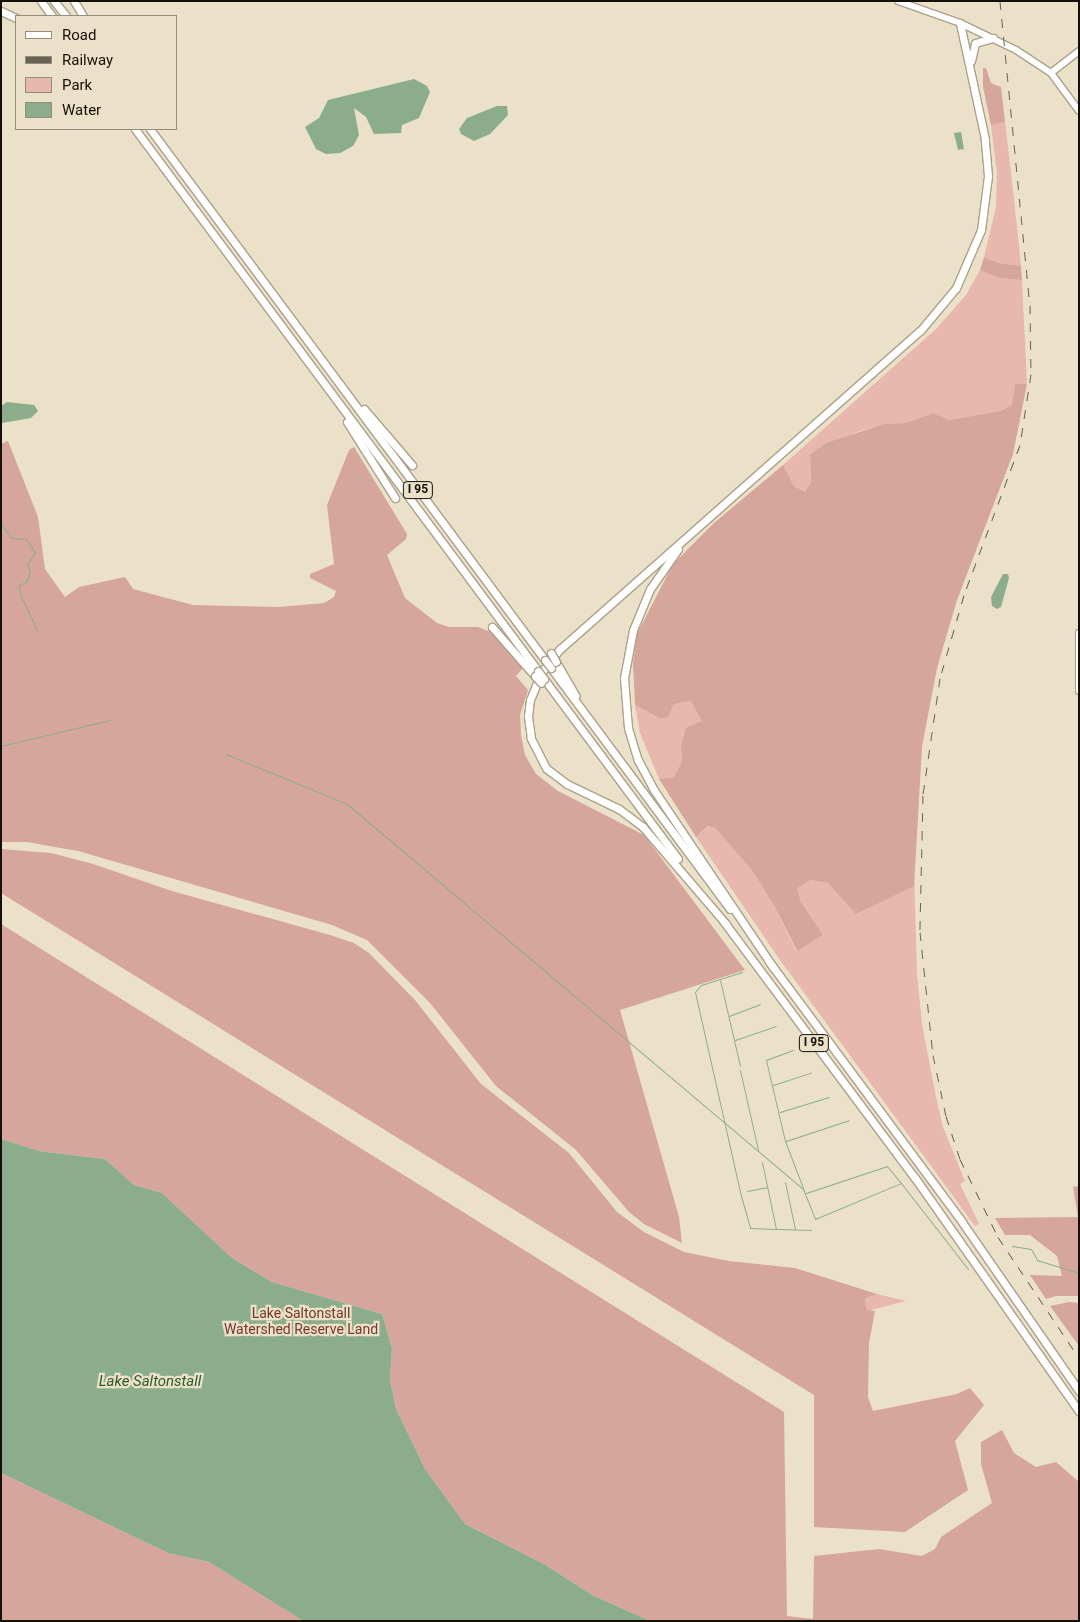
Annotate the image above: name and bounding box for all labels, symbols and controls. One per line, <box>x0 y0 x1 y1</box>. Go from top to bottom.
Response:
legend <box>15 15 178 130</box>
text: Road <box>62 26 96 44</box>
text: Railway <box>62 51 113 69</box>
text: Park <box>62 76 92 94</box>
text: Water <box>62 101 101 119</box>
road number: I 95 <box>402 480 434 500</box>
road number: I 95 <box>798 1034 830 1052</box>
park label: Lake Saltonstall Watershed Reserve Land <box>224 1305 378 1338</box>
water label: Lake Saltonstall <box>99 1373 201 1391</box>

